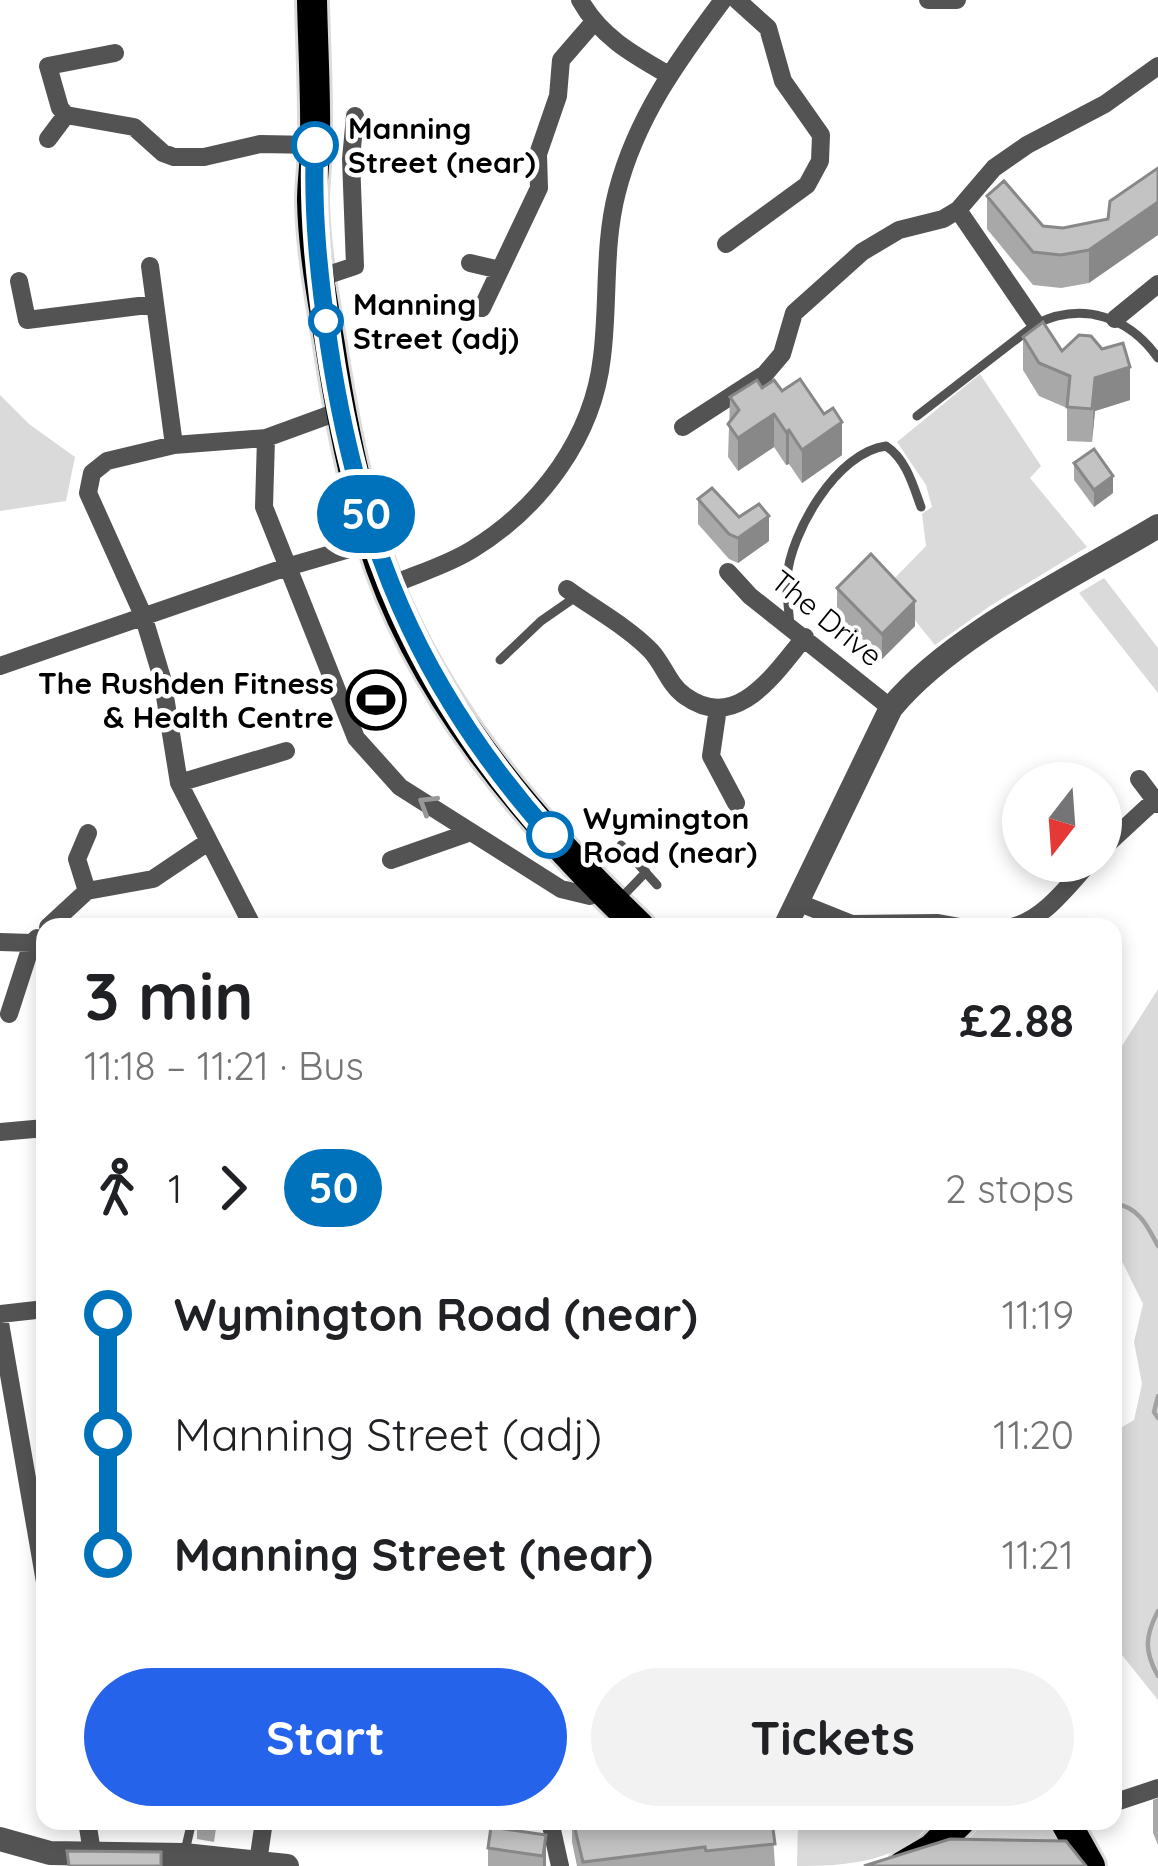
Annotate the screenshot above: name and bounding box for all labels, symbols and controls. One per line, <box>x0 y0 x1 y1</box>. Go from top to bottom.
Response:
place label: Manning Street (near) <box>348 109 536 181</box>
marker: Manning Street (near) <box>293 123 337 167</box>
place label: Manning Street (adj) <box>353 285 519 357</box>
marker: Manning Street (adj) <box>310 305 342 337</box>
line badge: 50 <box>312 475 420 553</box>
text: 50 <box>341 487 391 540</box>
street label: The Drive <box>764 562 890 674</box>
place label: The Rushden Fitness & Health Centre <box>38 664 334 736</box>
sports icon: The Rushden Fitness & Health Centre <box>345 669 407 731</box>
north arrow <box>1002 762 1122 882</box>
map controls <box>1002 762 1122 882</box>
one-way arrow <box>418 796 440 818</box>
place label: Wymington Road (near) <box>583 799 757 871</box>
marker: Wymington Road (near) <box>528 813 572 857</box>
text: 3 min <box>84 954 254 1037</box>
text: £2.88 <box>960 992 1074 1048</box>
text: 11:18 – 11:21 · Bus <box>84 1041 364 1090</box>
icon: walk <box>84 1155 150 1221</box>
icon: forward <box>200 1155 266 1221</box>
text: 50 <box>308 1161 358 1214</box>
text: 1 <box>168 1164 182 1213</box>
text: 2 stops <box>945 1164 1074 1213</box>
text: Wymington Road (near) <box>174 1286 698 1342</box>
text: 11:19 <box>1002 1290 1074 1339</box>
text: Manning Street (adj) <box>174 1406 602 1462</box>
text: 11:20 <box>993 1410 1074 1459</box>
text: Manning Street (near) <box>174 1526 653 1582</box>
text: 11:21 <box>1002 1530 1074 1579</box>
button: Start <box>84 1668 567 1806</box>
button: Tickets <box>591 1668 1074 1806</box>

